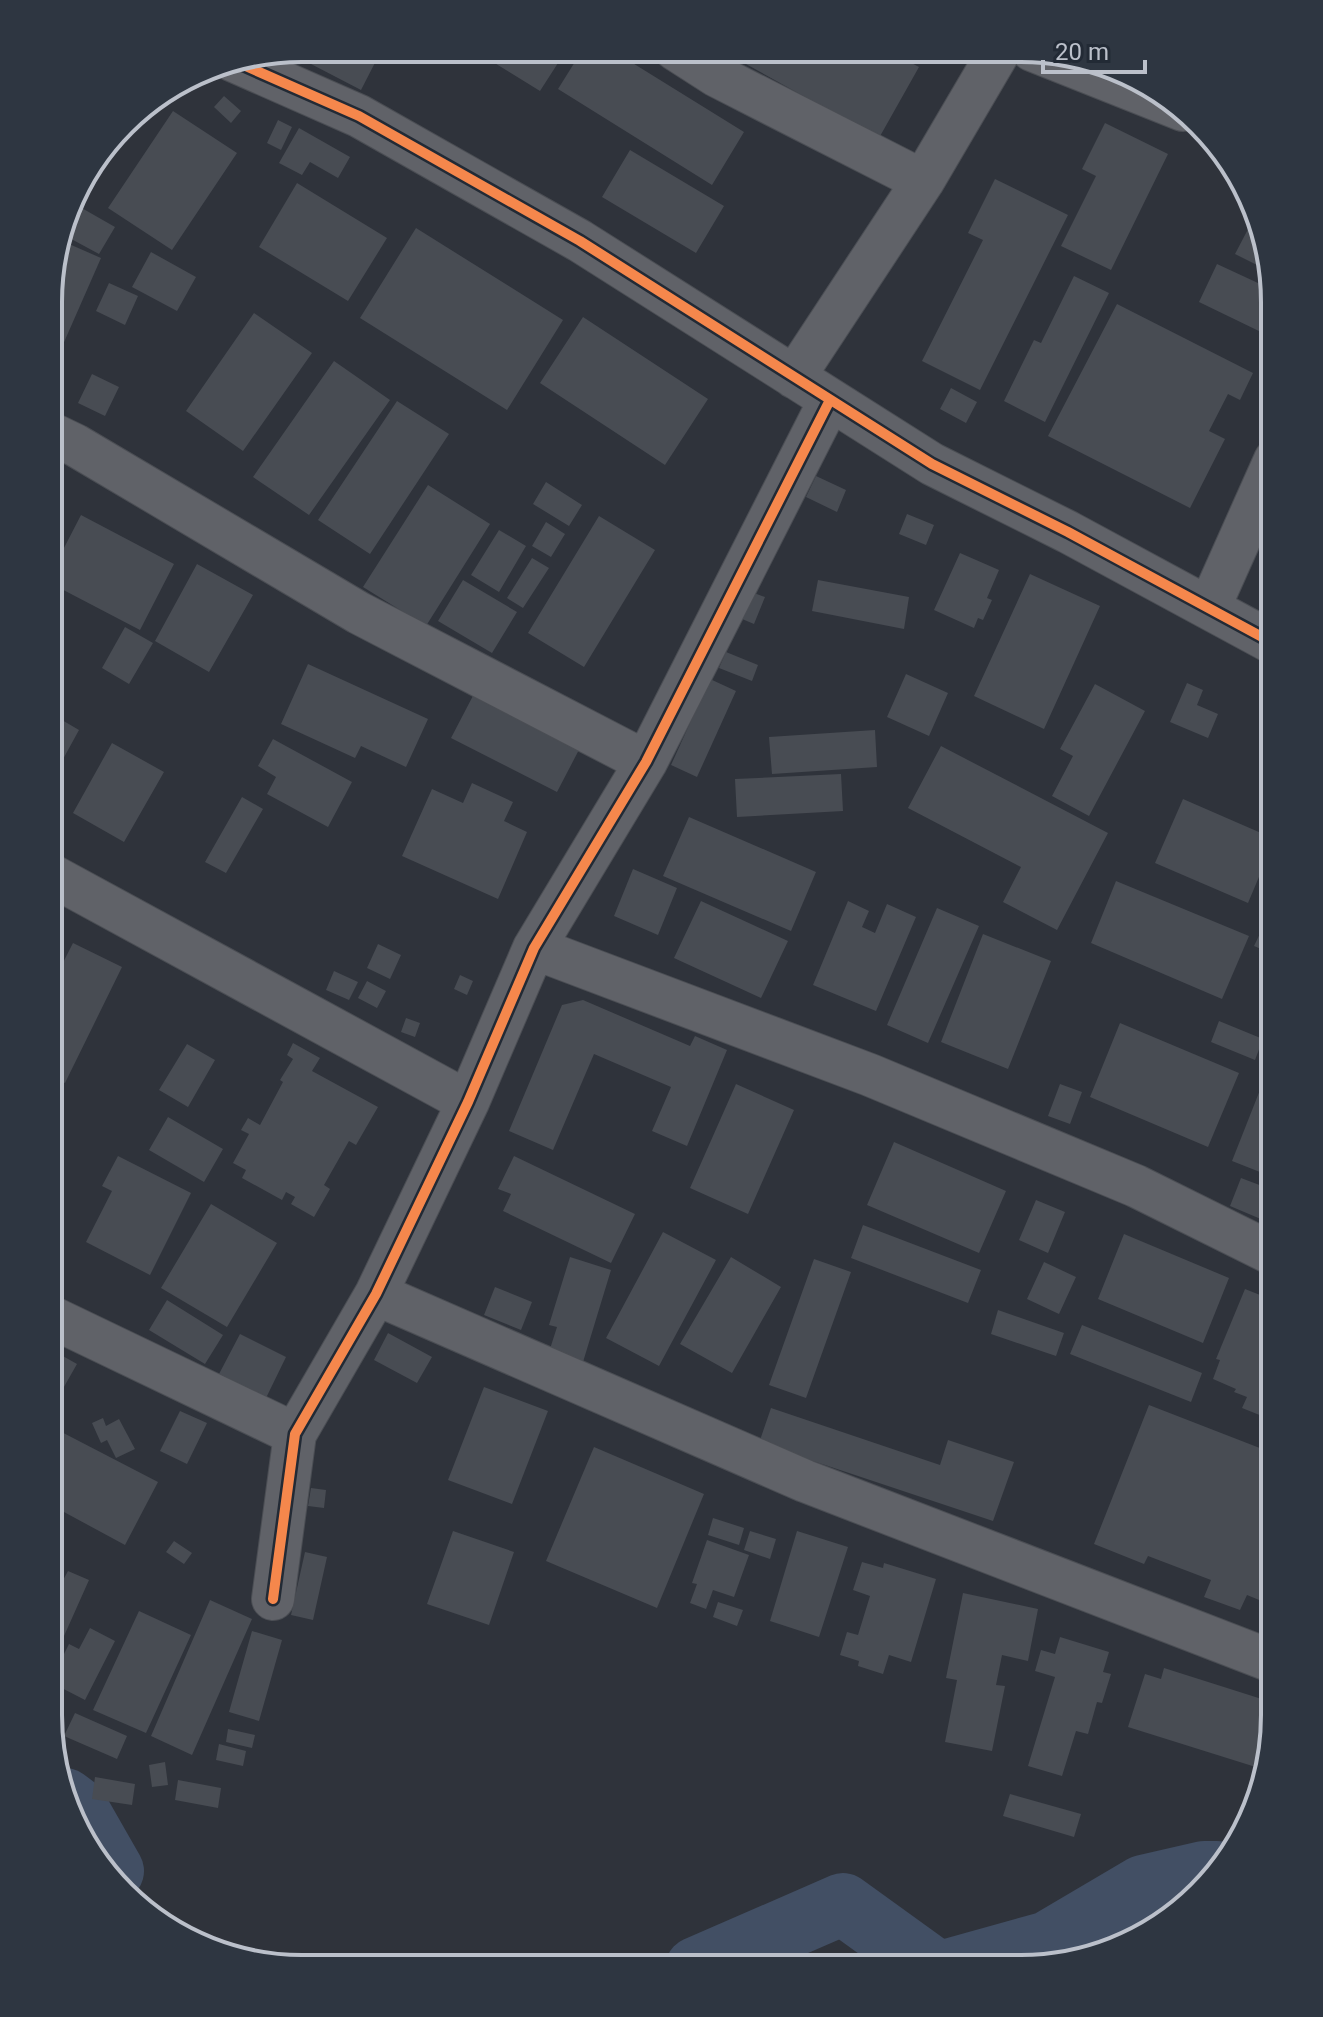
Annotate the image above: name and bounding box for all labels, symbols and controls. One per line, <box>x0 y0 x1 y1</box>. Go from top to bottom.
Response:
scale bar <box>1043 24 1145 74</box>
text: 20 m <box>1055 38 1109 66</box>

